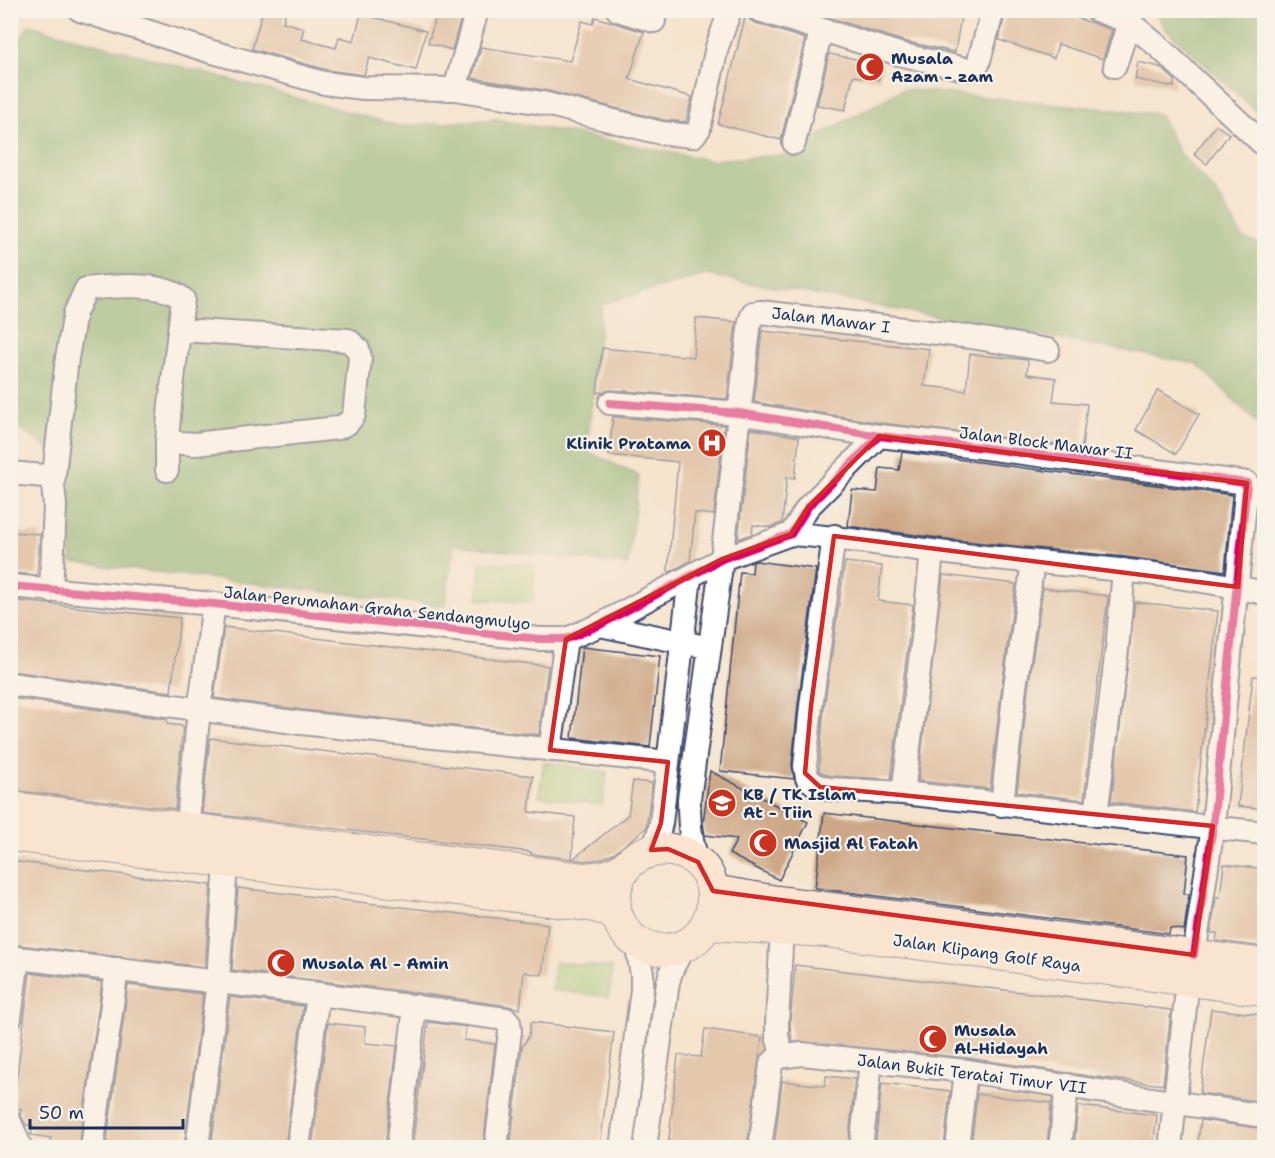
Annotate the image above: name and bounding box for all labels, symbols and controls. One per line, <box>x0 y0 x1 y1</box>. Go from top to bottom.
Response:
place label: Musala Azam - zam <box>891 48 993 87</box>
mosque icon: Musala Azam - zam <box>854 51 886 83</box>
street label: Jalan Mawar I <box>770 302 892 338</box>
street label: Jalan Block Mawar II <box>958 422 1134 464</box>
hospital icon: Klinik Pratama <box>696 427 728 459</box>
place label: Klinik Pratama <box>566 433 691 454</box>
street label: Jalan Perumahan Graha Sendangmulyo <box>223 581 531 635</box>
place label: KB / TK Islam At - Tiin <box>743 784 857 823</box>
school or university icon: KB / TK Islam At - Tiin <box>706 787 738 819</box>
mosque icon: Masjid Al Fatah <box>747 827 779 859</box>
place label: Masjid Al Fatah <box>784 833 918 854</box>
street label: Jalan Klipang Golf Raya <box>892 929 1082 977</box>
mosque icon: Musala Al - Amin <box>265 947 297 979</box>
place label: Musala Al - Amin <box>302 953 449 974</box>
place label: Musala Al-Hidayah <box>954 1020 1048 1059</box>
mosque icon: Musala Al-Hidayah <box>917 1023 949 1055</box>
street label: Jalan Bukit Teratai Timur VII <box>856 1049 1088 1099</box>
scale bar <box>30 1092 183 1130</box>
text: 50 m <box>39 1101 84 1125</box>

